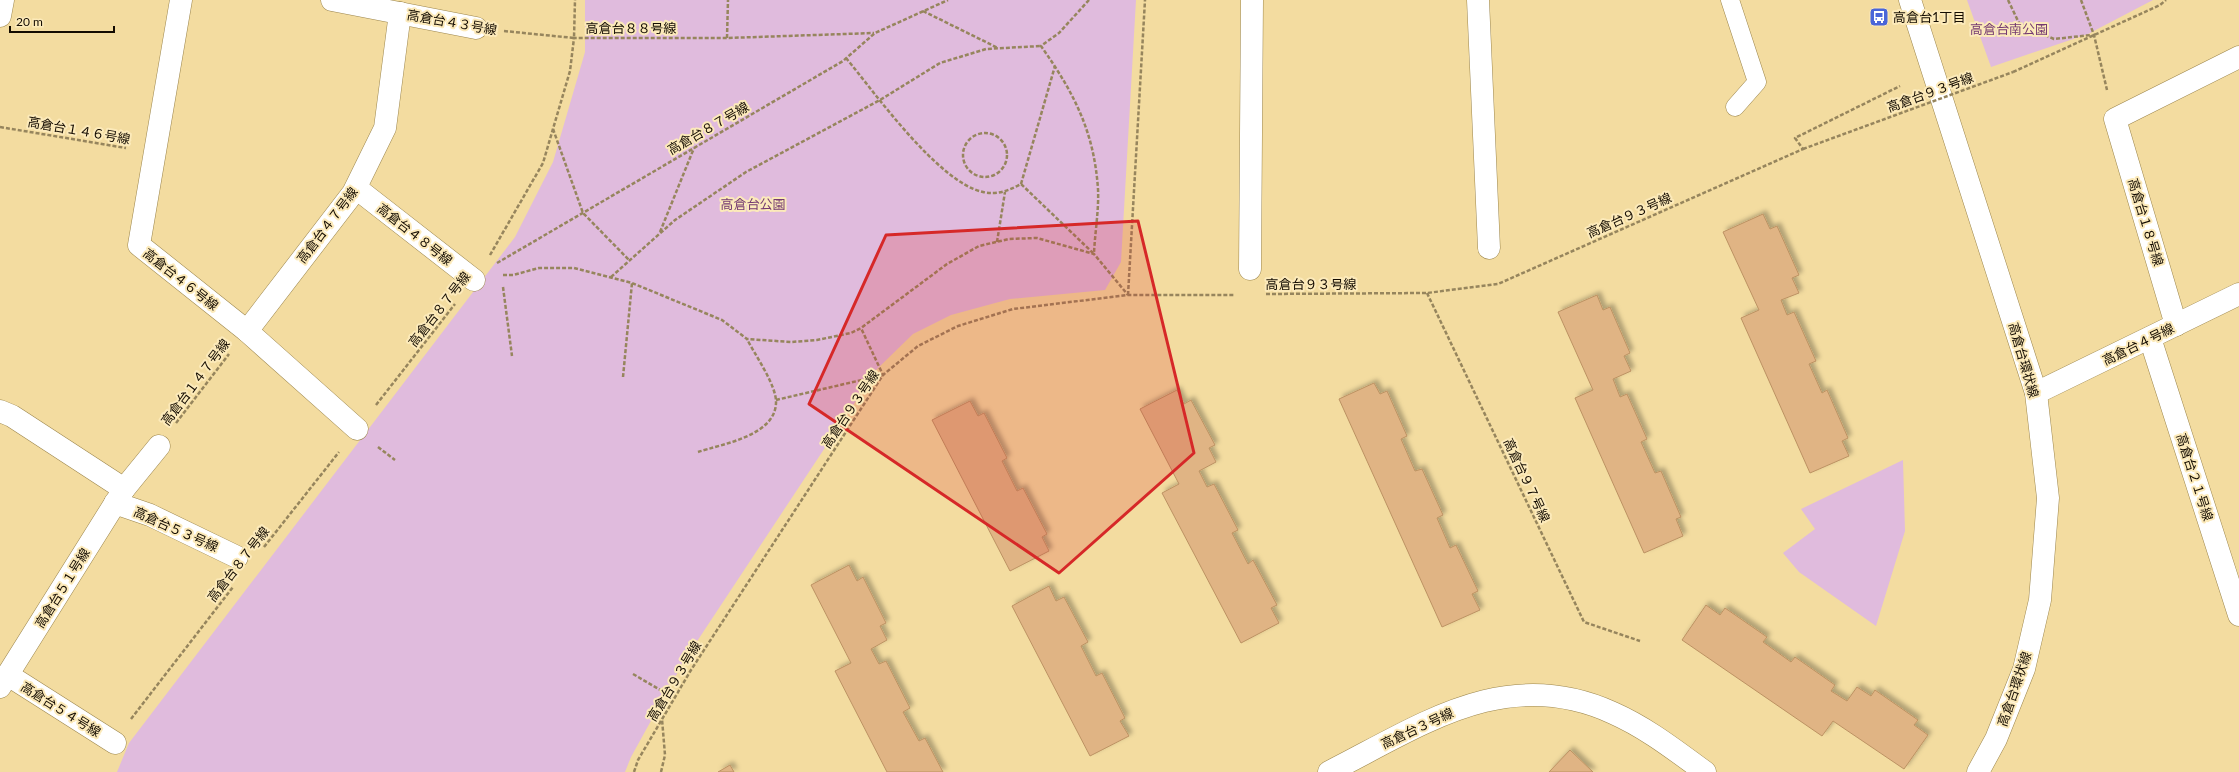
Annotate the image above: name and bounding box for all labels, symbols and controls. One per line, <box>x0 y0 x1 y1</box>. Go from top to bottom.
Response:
street label: 高倉台４３号線 <box>406 6 498 38</box>
bus stop icon: 高倉台1丁目 <box>1868 6 1890 28</box>
scale bar <box>10 8 114 34</box>
place label: 高倉台1丁目 <box>1893 9 1966 25</box>
text: 20 m <box>16 14 43 29</box>
street label: 高倉台８８号線 <box>585 20 677 36</box>
park label: 高倉台南公園 <box>1970 21 2048 37</box>
street label: 高倉台９３号線 <box>1885 69 1975 115</box>
street label: 高倉台８７号線 <box>665 98 751 158</box>
street label: 高倉台１４６号線 <box>26 113 132 147</box>
street label: 高倉台１８号線 <box>2125 176 2167 268</box>
street label: 高倉台４７号線 <box>293 184 361 266</box>
street label: 高倉台９３号線 <box>1584 189 1674 241</box>
park label: 高倉台公園 <box>720 196 786 212</box>
street label: 高倉台４８号線 <box>374 200 456 268</box>
street label: 高倉台４６号線 <box>140 245 222 313</box>
street label: 高倉台８７号線 <box>405 268 473 350</box>
street label: 高倉台９３号線 <box>1265 276 1357 292</box>
street label: 高倉台環状線 <box>2006 320 2042 400</box>
street label: 高倉台４号線 <box>2099 320 2177 368</box>
street label: 高倉台１４７号線 <box>157 336 233 428</box>
street label: 高倉台９３号線 <box>818 367 882 451</box>
street label: 高倉台２１号線 <box>2173 431 2217 523</box>
street label: 高倉台９７号線 <box>1501 435 1553 525</box>
street label: 高倉台５３号線 <box>131 503 221 555</box>
street label: 高倉台８７号線 <box>204 523 272 605</box>
street label: 高倉台５１号線 <box>31 545 93 631</box>
street label: 高倉台９３号線 <box>644 638 704 724</box>
street label: 高倉台環状線 <box>1994 650 2034 728</box>
street label: 高倉台５４号線 <box>18 678 104 740</box>
street label: 高倉台３号線 <box>1378 704 1456 752</box>

